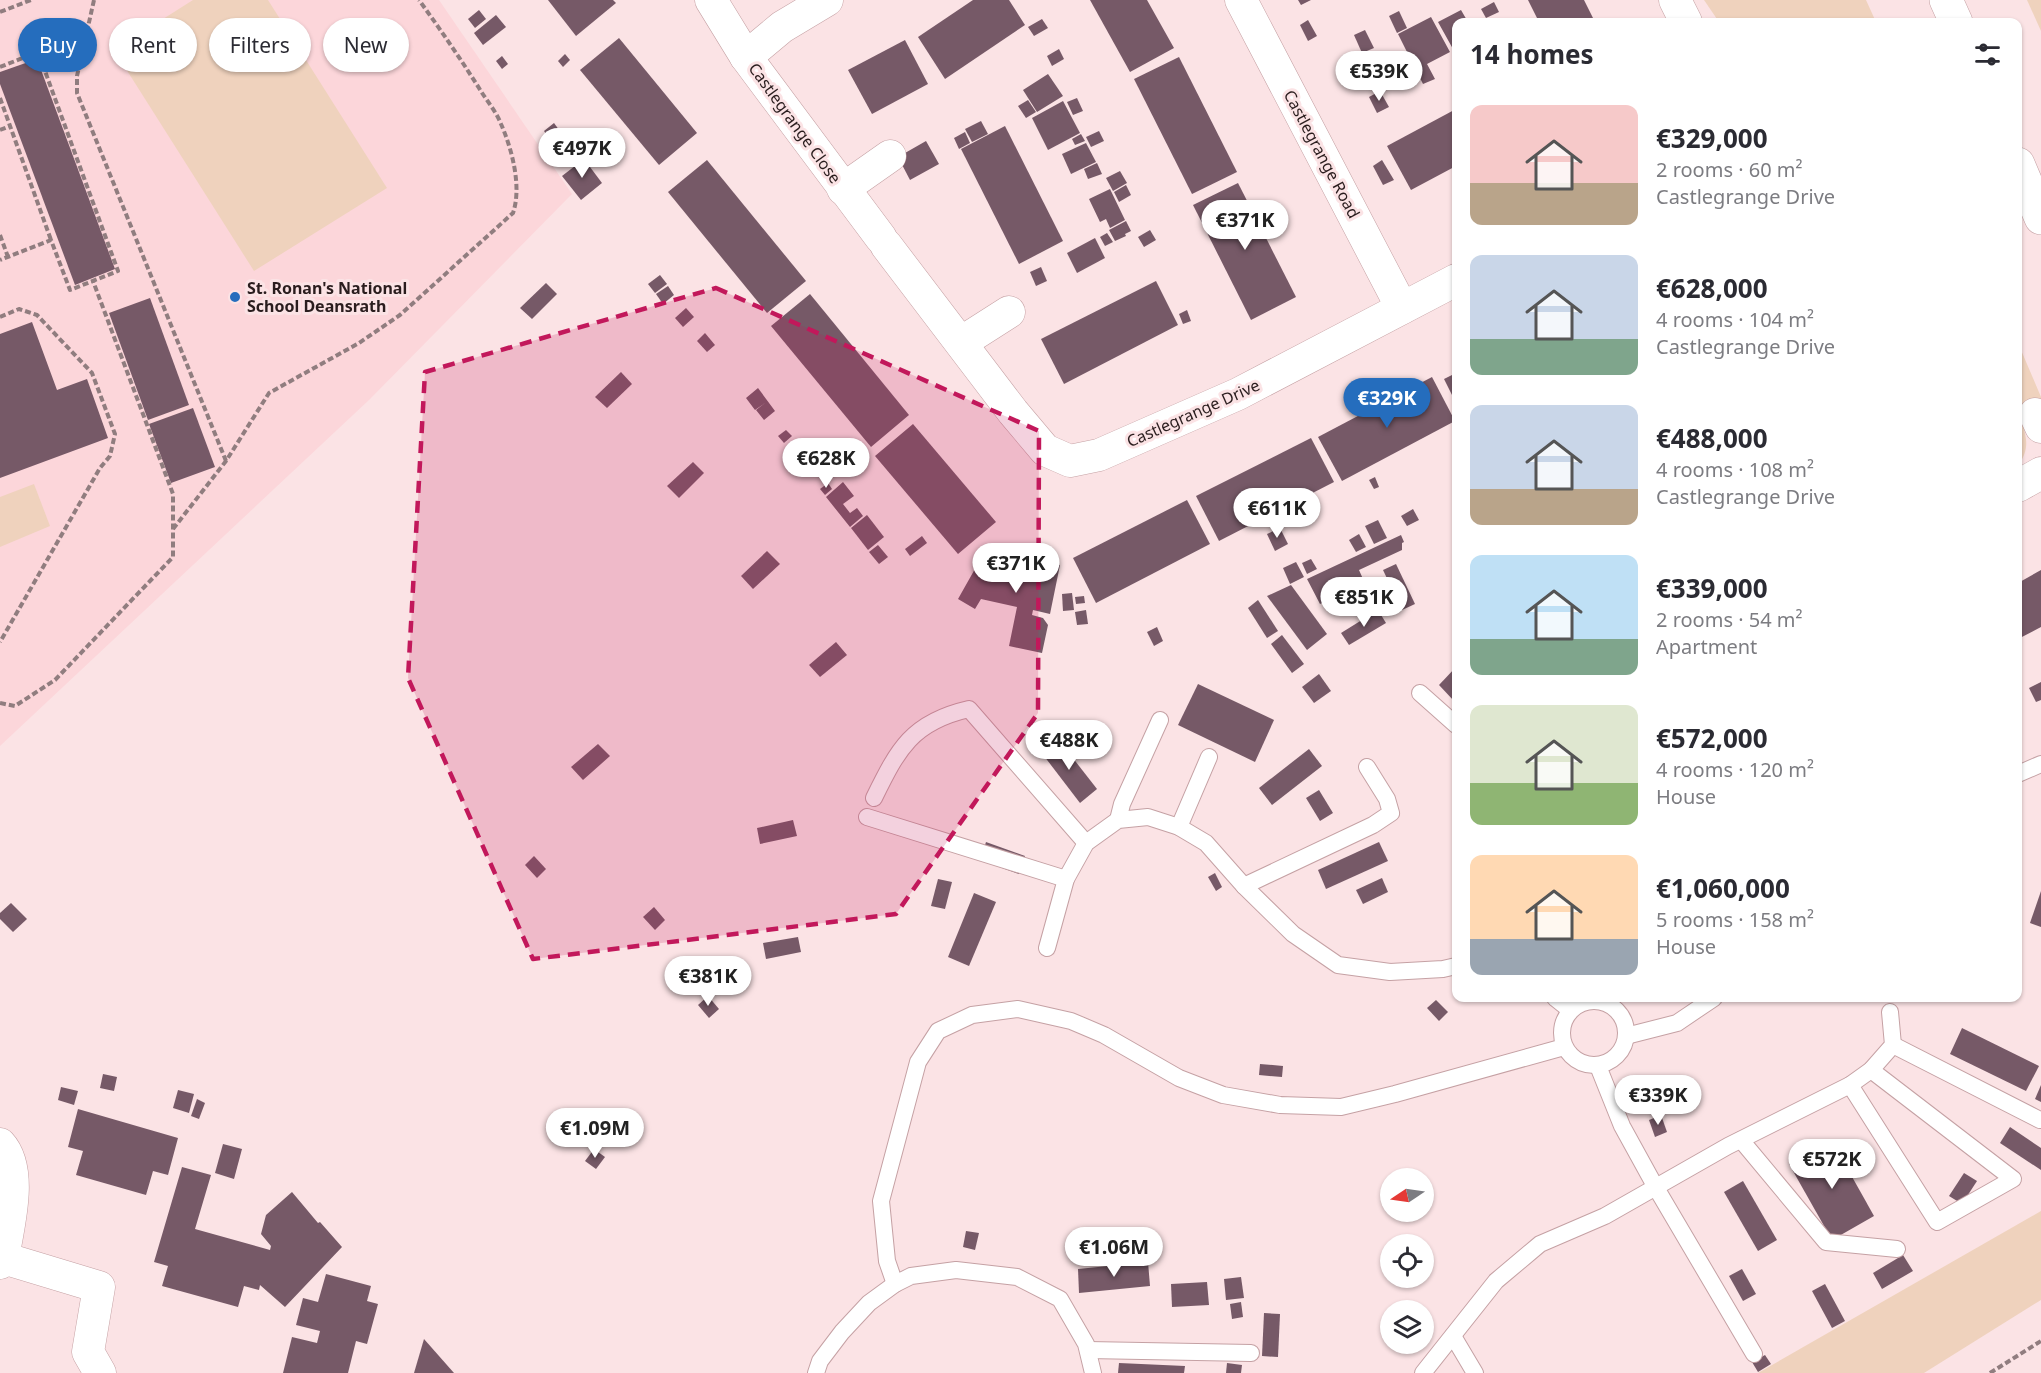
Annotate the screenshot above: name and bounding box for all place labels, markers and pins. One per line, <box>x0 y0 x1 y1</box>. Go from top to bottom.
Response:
pin: €539K <box>1337 51 1421 102</box>
pin: €497K <box>540 128 624 179</box>
pin: €371K <box>1203 200 1287 251</box>
place label: St. Ronan's National School Deansrath <box>247 277 407 317</box>
marker: St. Ronan's National School Deansrath <box>228 290 242 304</box>
pin: €329K <box>1345 378 1429 429</box>
pin: €628K <box>784 438 868 489</box>
pin: €611K <box>1235 488 1319 539</box>
pin: €371K <box>974 543 1058 594</box>
pin: €851K <box>1322 577 1406 628</box>
pin: €488K <box>1027 720 1111 771</box>
pin: €381K <box>666 956 750 1007</box>
pin: €339K <box>1616 1075 1700 1126</box>
pin: €1.09M <box>546 1108 644 1159</box>
pin: €572K <box>1790 1139 1874 1190</box>
pin: €1.06M <box>1065 1227 1163 1278</box>

